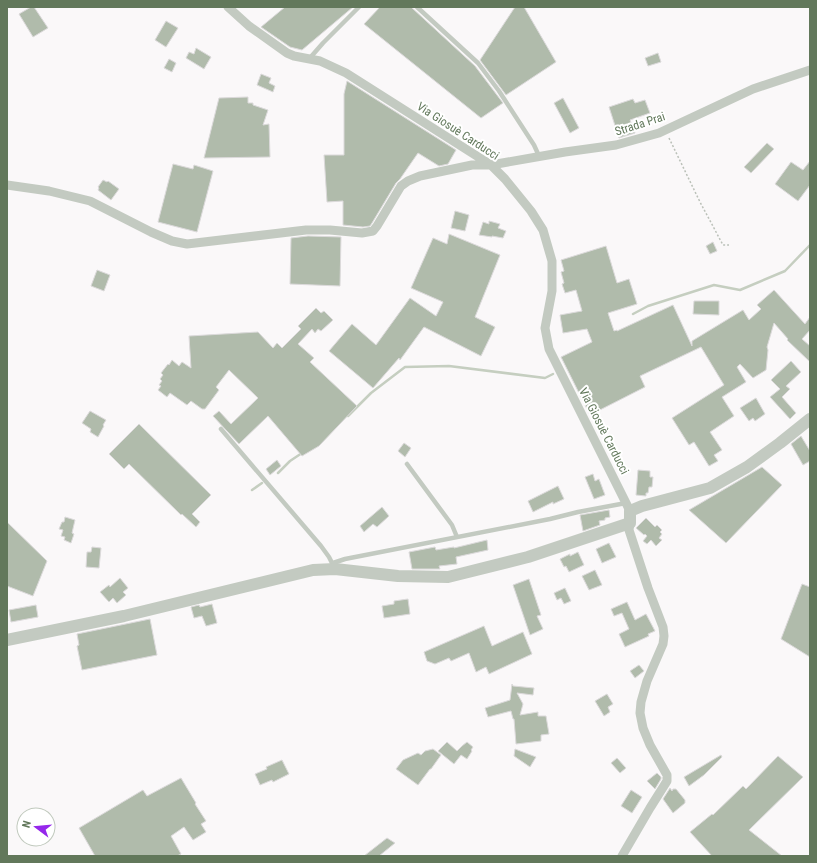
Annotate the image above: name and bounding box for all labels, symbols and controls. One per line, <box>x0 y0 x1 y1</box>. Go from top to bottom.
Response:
street label: Via Giosuè Carducci <box>414 99 502 163</box>
street label: Strada Prai <box>613 109 667 139</box>
street label: Via Giosuè Carducci <box>576 385 632 477</box>
north arrow <box>16 807 56 847</box>
text: N <box>20 819 34 829</box>

